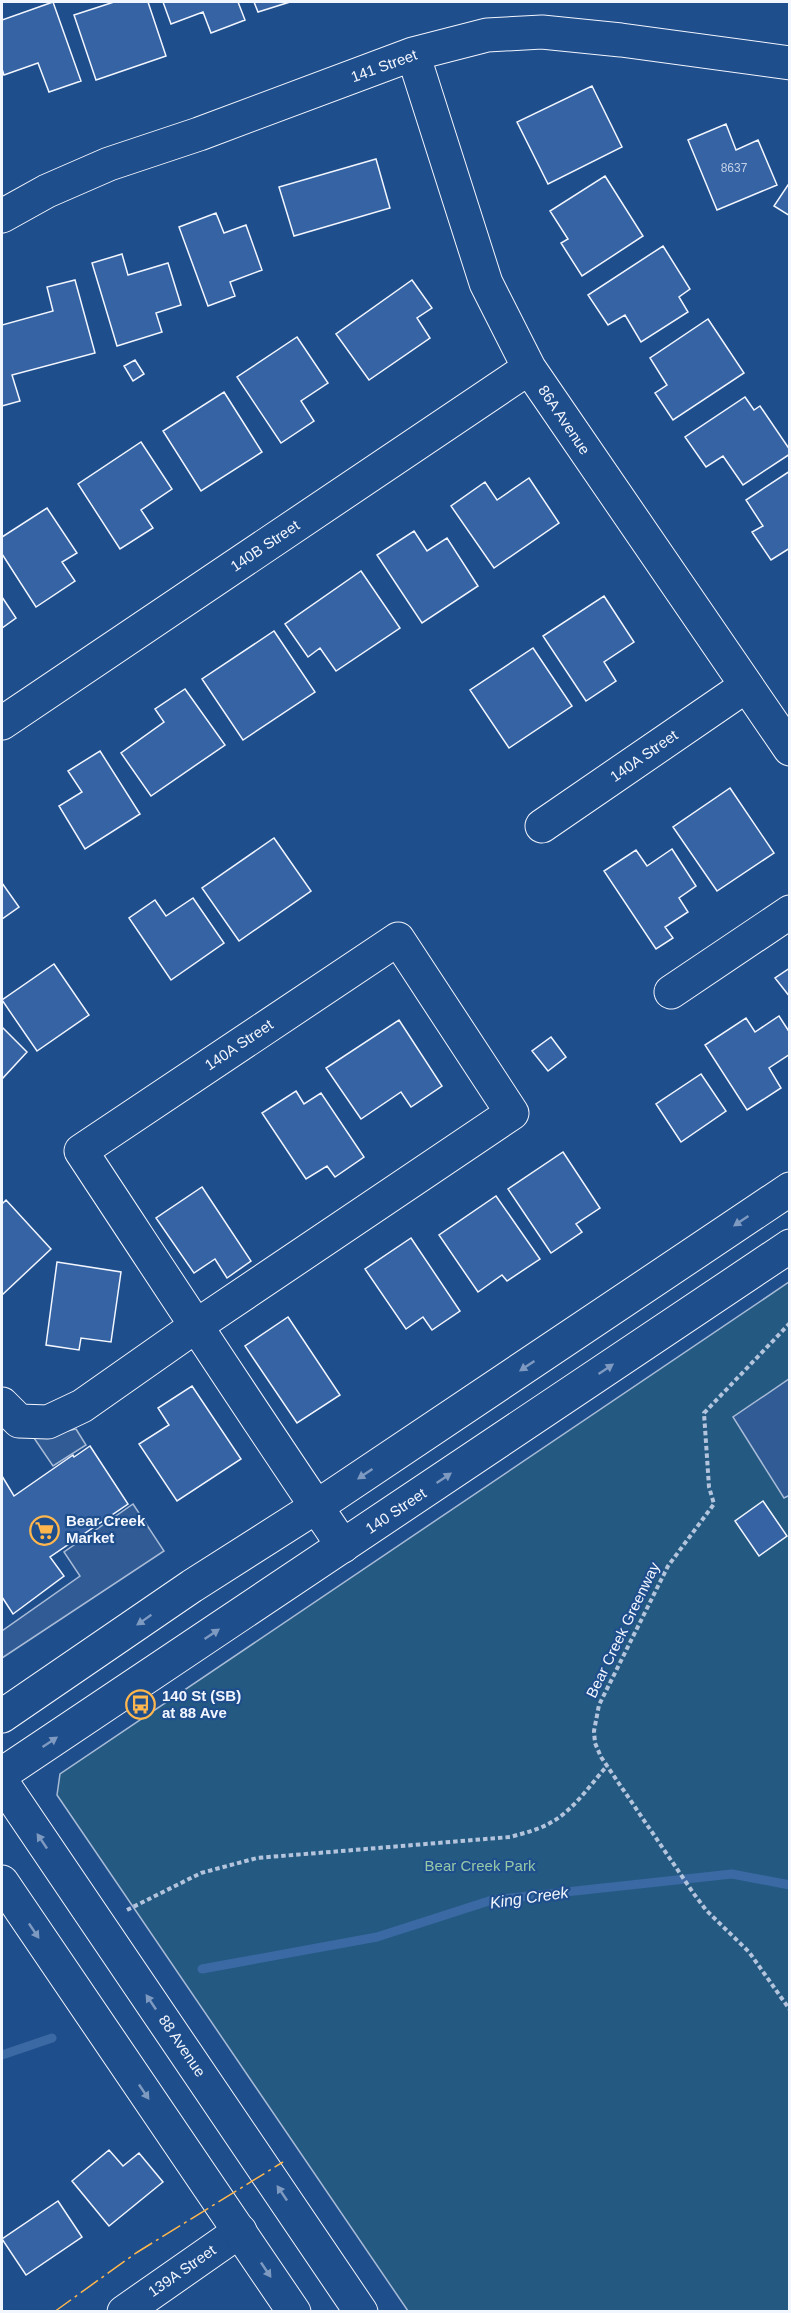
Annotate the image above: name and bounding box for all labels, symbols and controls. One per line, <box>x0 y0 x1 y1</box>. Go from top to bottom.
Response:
street label: 141 Street <box>348 45 420 85</box>
house number: 8637 <box>721 161 748 175</box>
street label: 86A Avenue <box>535 382 594 458</box>
street label: 140B Street <box>227 516 303 575</box>
street label: 140A Street <box>607 726 681 785</box>
street label: 140A Street <box>201 1015 277 1074</box>
one-way arrow <box>733 1216 749 1227</box>
one-way arrow <box>519 1360 535 1371</box>
one-way arrow <box>597 1363 613 1375</box>
one-way arrow <box>357 1469 373 1480</box>
one-way arrow <box>436 1473 452 1484</box>
street label: 140 Street <box>362 1484 430 1537</box>
place label: Bear Creek Market <box>66 1512 146 1546</box>
supermarket icon: Bear Creek Market <box>29 1514 61 1546</box>
street label: Bear Creek Greenway <box>582 1559 663 1700</box>
one-way arrow <box>137 1614 153 1626</box>
one-way arrow <box>204 1628 221 1639</box>
place label: 140 St (SB) at 88 Ave <box>162 1687 241 1721</box>
bus stop icon: 140 St (SB) at 88 Ave <box>125 1689 157 1721</box>
one-way arrow <box>42 1737 58 1748</box>
one-way arrow <box>36 1832 47 1849</box>
park label: Bear Creek Park <box>425 1857 536 1874</box>
water label: King Creek <box>489 1883 570 1911</box>
one-way arrow <box>29 1922 40 1939</box>
one-way arrow <box>145 1994 157 2010</box>
street label: 88 Avenue <box>156 2012 209 2080</box>
one-way arrow <box>139 2083 150 2100</box>
one-way arrow <box>276 2185 287 2201</box>
street label: 139A Street <box>145 2241 219 2300</box>
one-way arrow <box>260 2262 272 2278</box>

